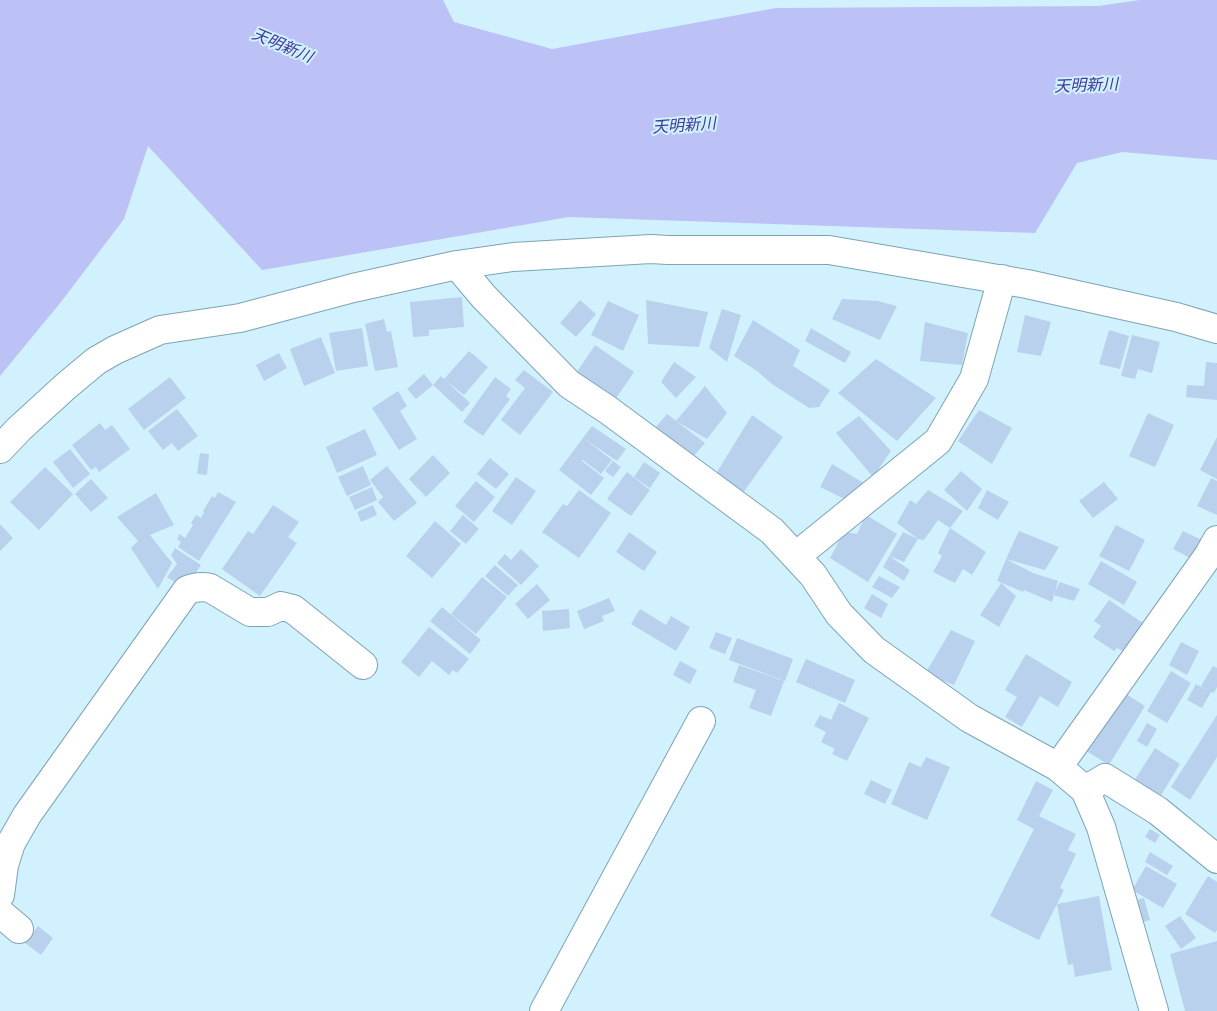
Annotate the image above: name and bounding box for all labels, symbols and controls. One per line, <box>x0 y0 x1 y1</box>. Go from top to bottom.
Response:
water label: 天明新川 <box>249 25 315 67</box>
water label: 天明新川 <box>1054 75 1118 97</box>
water label: 天明新川 <box>651 114 717 138</box>

